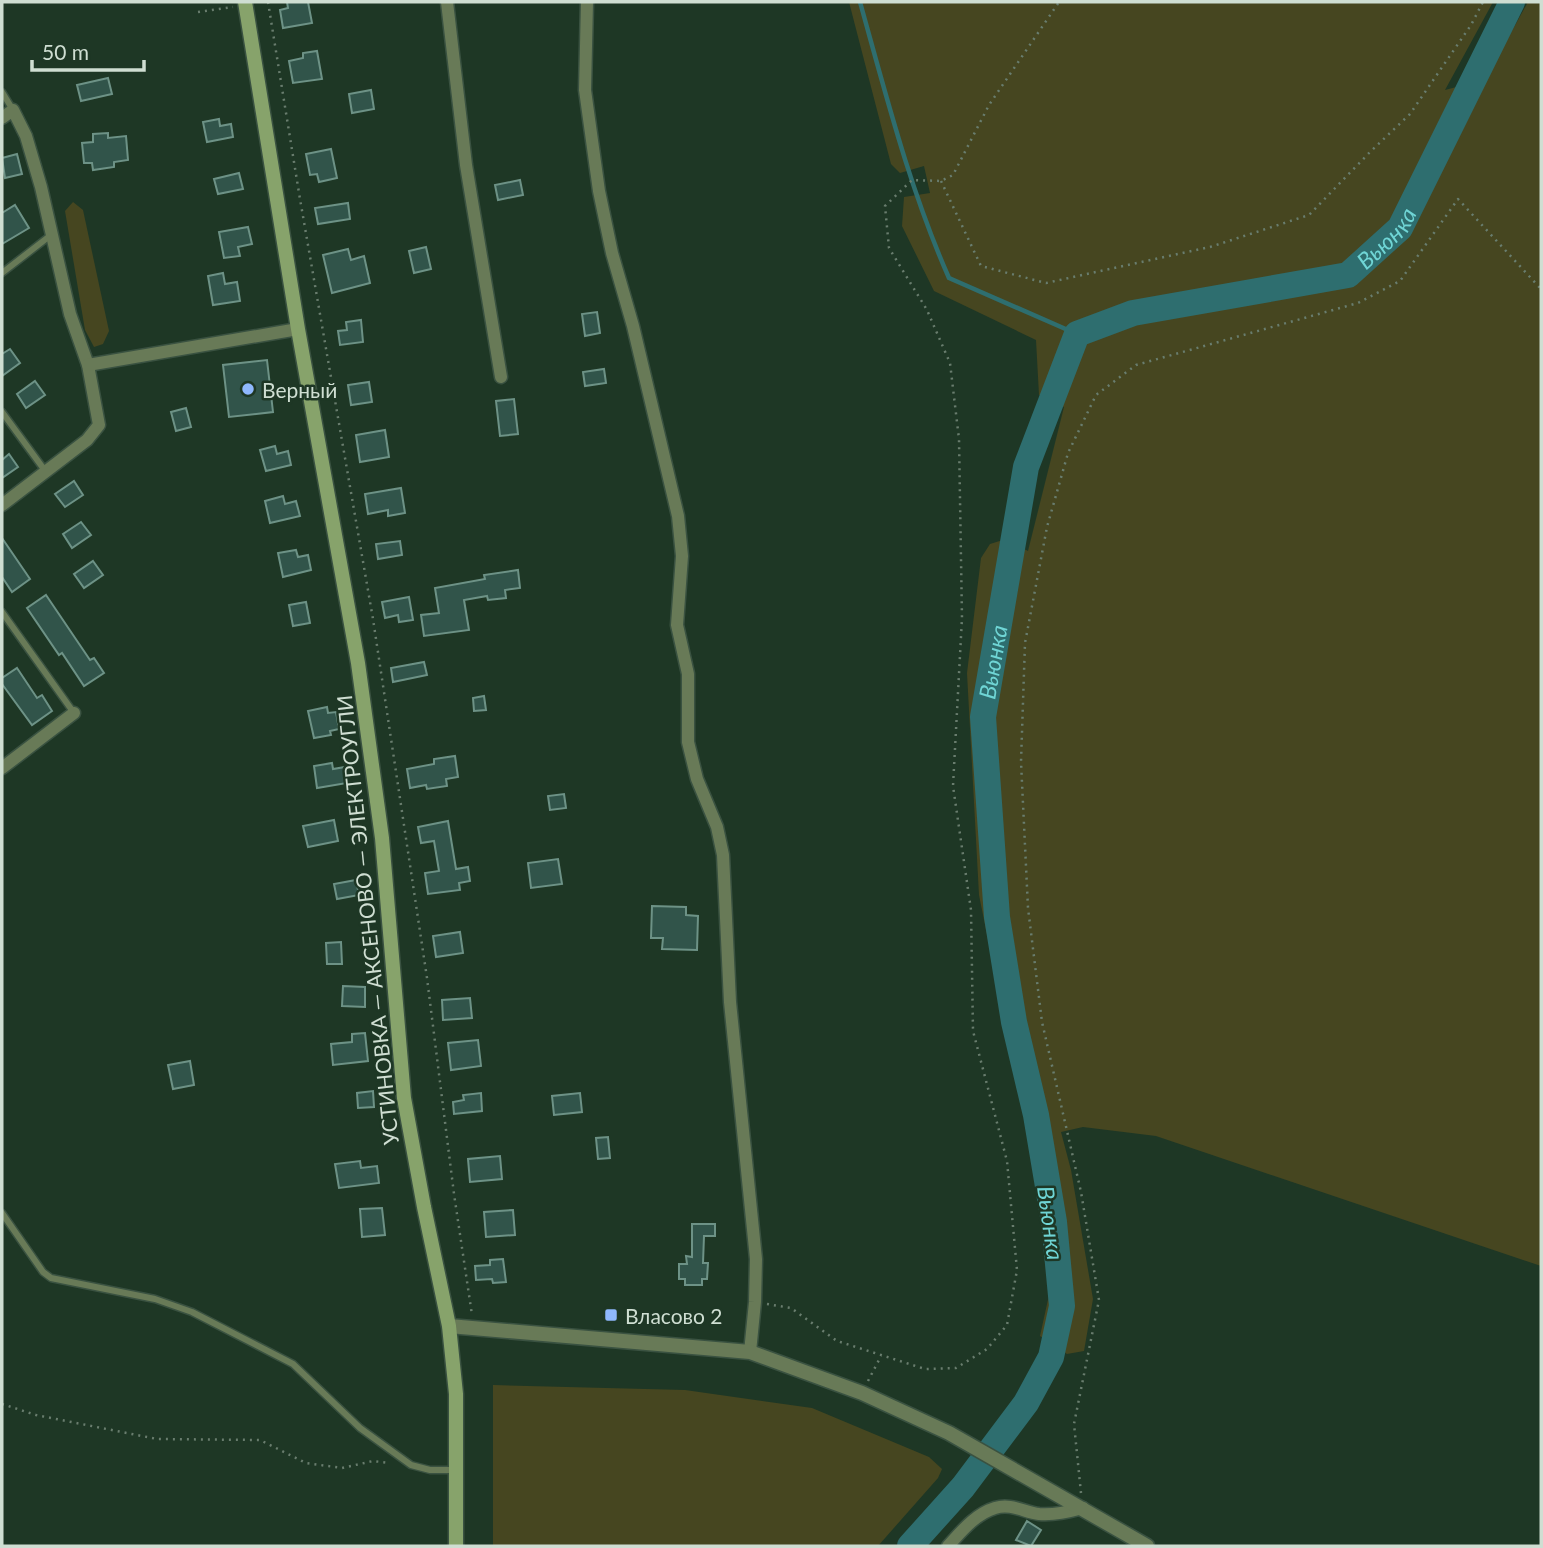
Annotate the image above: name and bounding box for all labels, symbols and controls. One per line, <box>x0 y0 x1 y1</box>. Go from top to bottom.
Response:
scale bar <box>32 28 144 72</box>
text: 50 m <box>42 39 89 64</box>
water label: Вьюнка <box>1351 203 1422 275</box>
place label: Верный <box>262 377 337 402</box>
marker: Верный <box>240 381 256 397</box>
water label: Вьюнка <box>972 623 1013 701</box>
street label: УСТИНОВКА — АКСЕНОВО — ЭЛЕКТРОУГЛИ <box>331 694 403 1146</box>
water label: Вьюнка <box>1032 1184 1070 1262</box>
place label: Власово 2 <box>625 1303 722 1328</box>
marker: Власово 2 <box>603 1307 619 1323</box>

